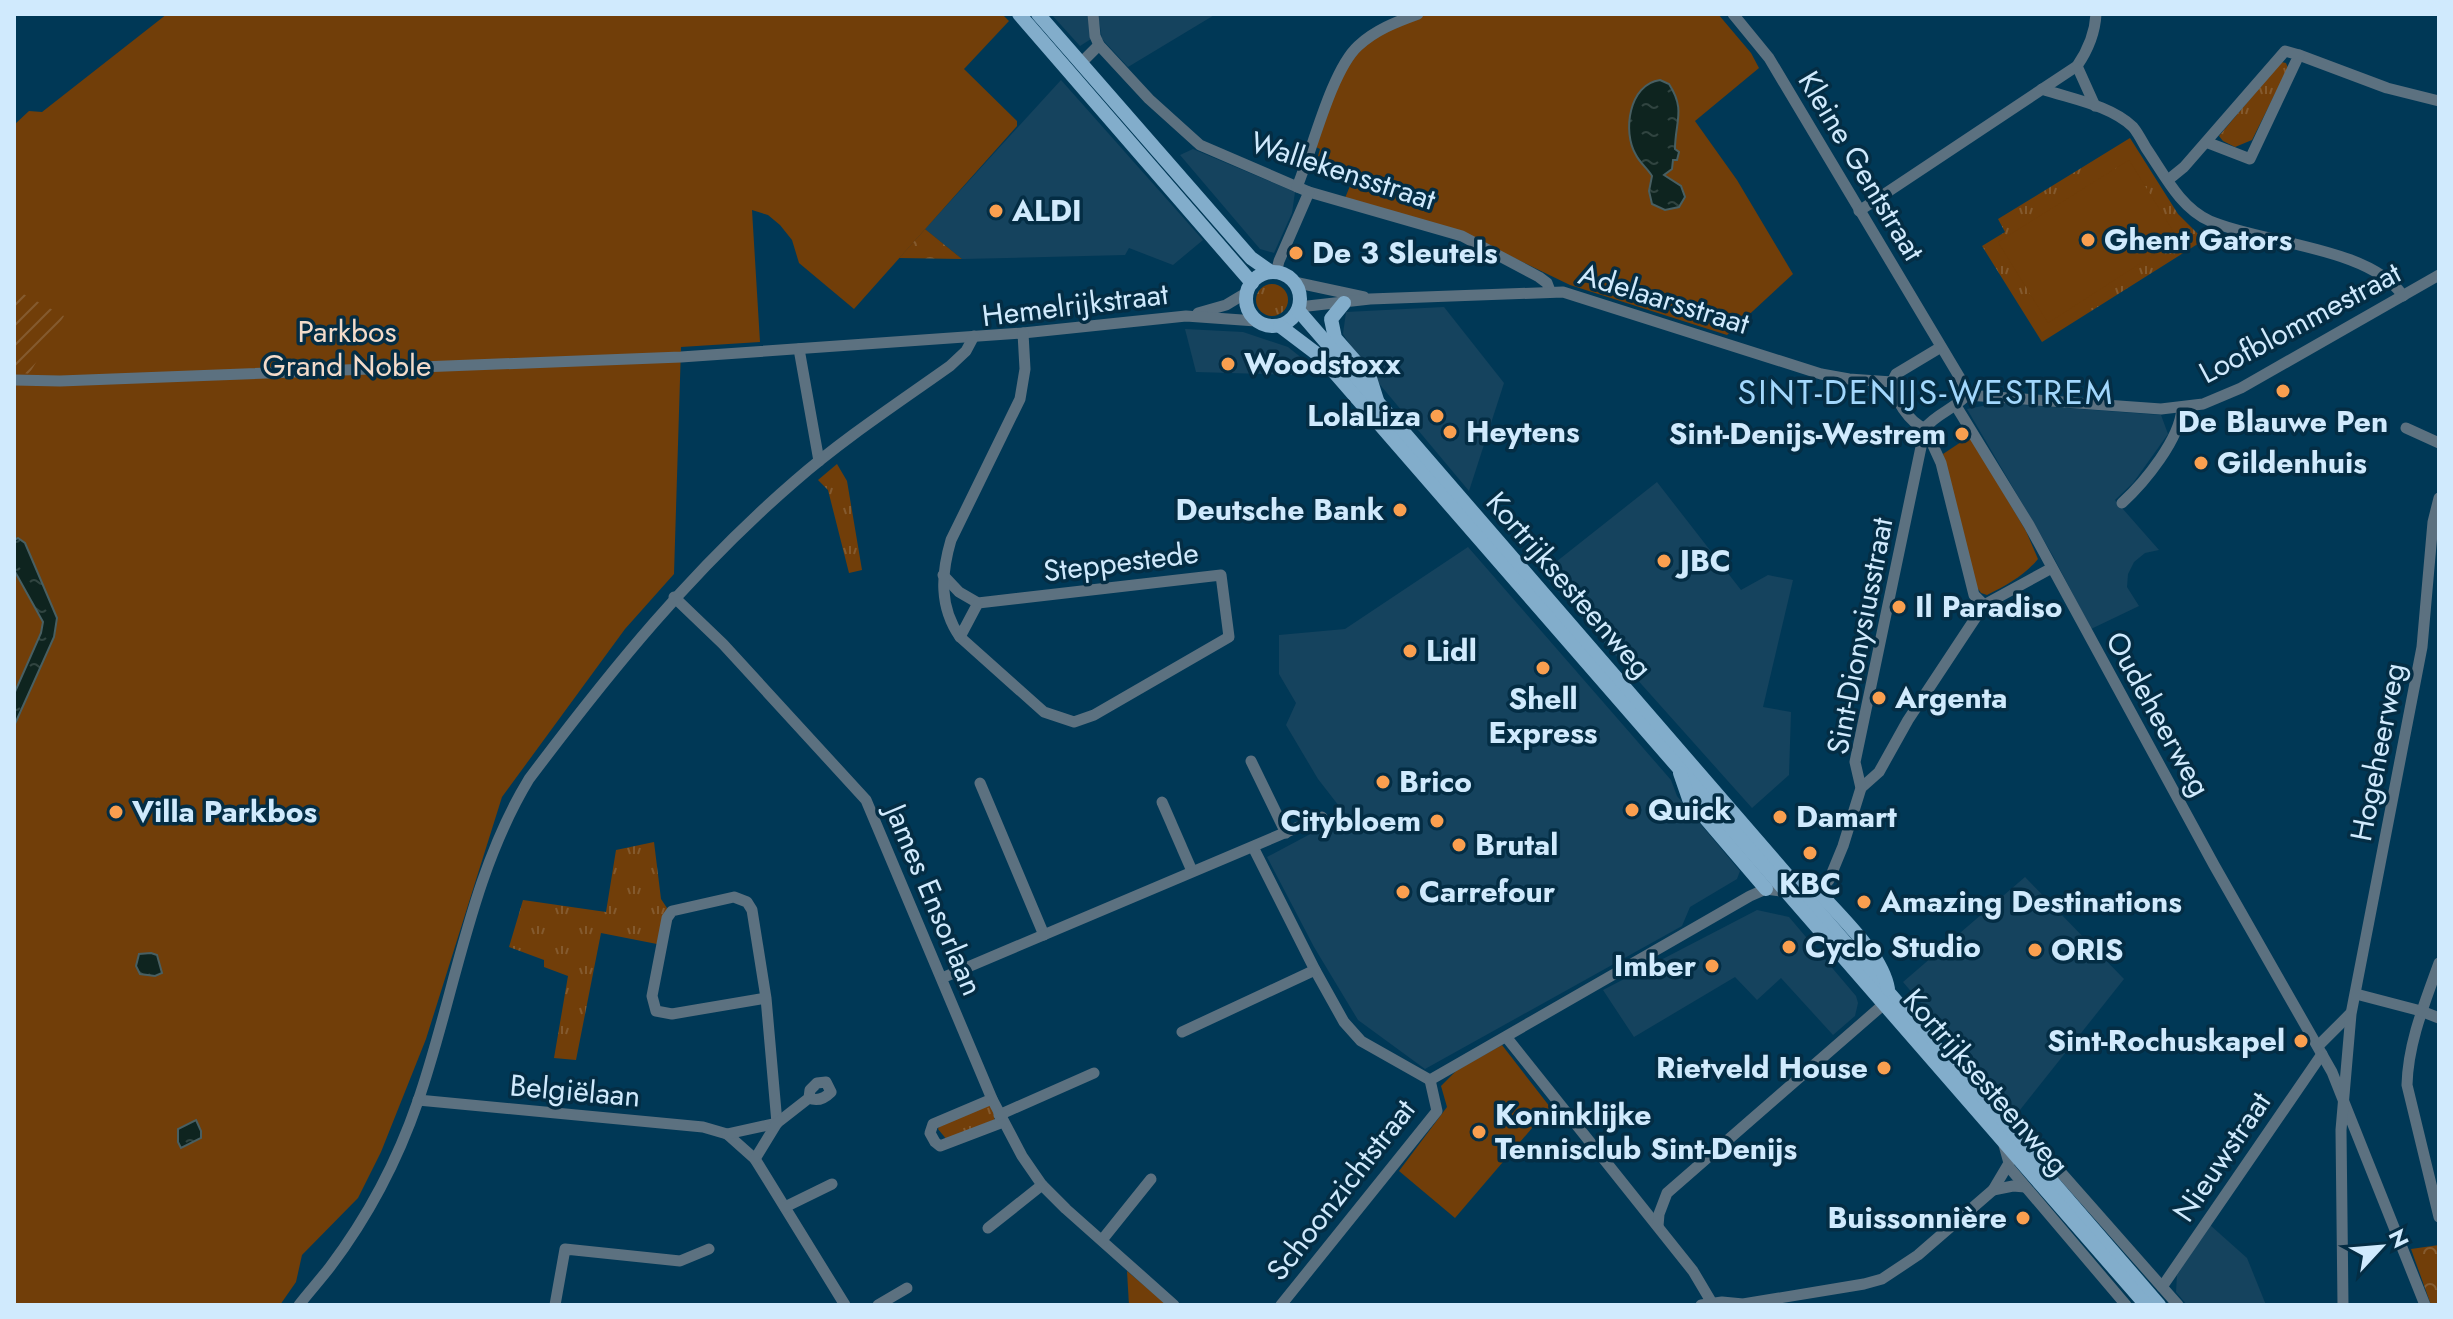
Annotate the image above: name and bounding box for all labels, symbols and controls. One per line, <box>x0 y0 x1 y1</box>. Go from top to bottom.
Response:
street label: Kleine Gentstraat <box>1788 63 1936 269</box>
street label: Wallekensstraat <box>1245 120 1442 221</box>
place label: ALDI <box>1011 189 1081 232</box>
marker: ALDI <box>987 202 1005 220</box>
place label: Ghent Gators <box>2104 218 2292 261</box>
place label: De 3 Sleutels <box>1312 231 1498 274</box>
marker: Ghent Gators <box>2079 231 2097 249</box>
marker: De 3 Sleutels <box>1287 244 1305 262</box>
street label: Loofblommestraat <box>2191 251 2409 394</box>
street label: Adelaarsstraat <box>1574 252 1755 345</box>
street label: Hemelrijkstraat <box>979 272 1171 337</box>
park label: Parkbos Grand Noble <box>263 310 431 387</box>
place label: Woodstoxx <box>1244 342 1401 385</box>
marker: Woodstoxx <box>1219 355 1237 373</box>
district label: SINT-DENIJS-WESTREM <box>1738 368 2114 417</box>
marker: De Blauwe Pen <box>2274 382 2292 400</box>
place label: LolaLiza <box>1307 394 1421 437</box>
place label: De Blauwe Pen <box>2178 400 2388 443</box>
marker: LolaLiza <box>1428 407 1446 425</box>
place label: Heytens <box>1466 410 1580 453</box>
place label: Sint-Denijs-Westrem <box>1669 412 1946 455</box>
marker: Heytens <box>1441 423 1459 441</box>
marker: Sint-Denijs-Westrem <box>1953 425 1971 443</box>
place label: Gildenhuis <box>2217 441 2367 484</box>
marker: Gildenhuis <box>2192 454 2210 472</box>
street label: Kortrijksesteenweg <box>1476 482 1663 687</box>
place label: Deutsche Bank <box>1176 488 1385 531</box>
marker: Deutsche Bank <box>1391 501 1409 519</box>
street label: Sint-Dionysiusstraat <box>1815 513 1904 758</box>
street label: Steppestede <box>1041 531 1201 592</box>
place label: JBC <box>1675 539 1731 582</box>
marker: JBC <box>1655 552 1673 570</box>
place label: Il Paradiso <box>1915 585 2062 628</box>
marker: Il Paradiso <box>1890 598 1908 616</box>
street label: Oudeheerweg <box>2095 624 2221 804</box>
place label: Lidl <box>1426 629 1477 672</box>
marker: Lidl <box>1401 642 1419 660</box>
marker: Shell Express <box>1534 659 1552 677</box>
street label: Hogeheerweg <box>2339 659 2416 845</box>
place label: Argenta <box>1894 676 2007 719</box>
place label: Shell Express <box>1489 677 1598 754</box>
marker: Argenta <box>1870 689 1888 707</box>
place label: Brico <box>1399 760 1472 803</box>
marker: Brico <box>1374 773 1392 791</box>
place label: Quick <box>1648 788 1732 831</box>
place label: Villa Parkbos <box>131 790 317 833</box>
street label: James Ensorlaan <box>873 794 994 1002</box>
place label: Damart <box>1796 795 1897 838</box>
place label: Citybloem <box>1280 799 1421 842</box>
marker: Quick <box>1623 801 1641 819</box>
marker: Villa Parkbos <box>107 803 125 821</box>
marker: Damart <box>1771 808 1789 826</box>
marker: Citybloem <box>1428 812 1446 830</box>
place label: Brutal <box>1475 823 1558 866</box>
marker: Brutal <box>1450 836 1468 854</box>
marker: KBC <box>1801 844 1819 862</box>
place label: KBC <box>1779 862 1841 905</box>
place label: Carrefour <box>1419 870 1556 913</box>
place label: Amazing Destinations <box>1879 880 2182 923</box>
marker: Carrefour <box>1394 883 1412 901</box>
marker: Amazing Destinations <box>1855 893 1873 911</box>
place label: Cyclo Studio <box>1805 925 1981 968</box>
place label: ORIS <box>2051 928 2123 971</box>
marker: Cyclo Studio <box>1780 938 1798 956</box>
marker: ORIS <box>2026 941 2044 959</box>
place label: Imber <box>1614 944 1697 987</box>
marker: Imber <box>1703 957 1721 975</box>
street label: Kortrijksesteenweg <box>1893 979 2080 1184</box>
place label: Sint-Rochuskapel <box>2047 1019 2285 1062</box>
marker: Sint-Rochuskapel <box>2292 1032 2310 1050</box>
place label: Rietveld House <box>1656 1046 1868 1089</box>
marker: Rietveld House <box>1875 1059 1893 1077</box>
street label: Belgiëlaan <box>508 1063 642 1118</box>
street label: Nieuwstraat <box>2162 1083 2281 1230</box>
street label: Schoonzichtstraat <box>1256 1089 1426 1289</box>
place label: Koninklijke Tennisclub Sint-Denijs <box>1495 1093 1797 1170</box>
marker: Koninklijke Tennisclub Sint-Denijs <box>1470 1123 1488 1141</box>
place label: Buissonnière <box>1827 1196 2007 1239</box>
north arrow <box>2341 1207 2421 1287</box>
marker: Buissonnière <box>2014 1209 2032 1227</box>
text: N <box>2381 1223 2417 1253</box>

